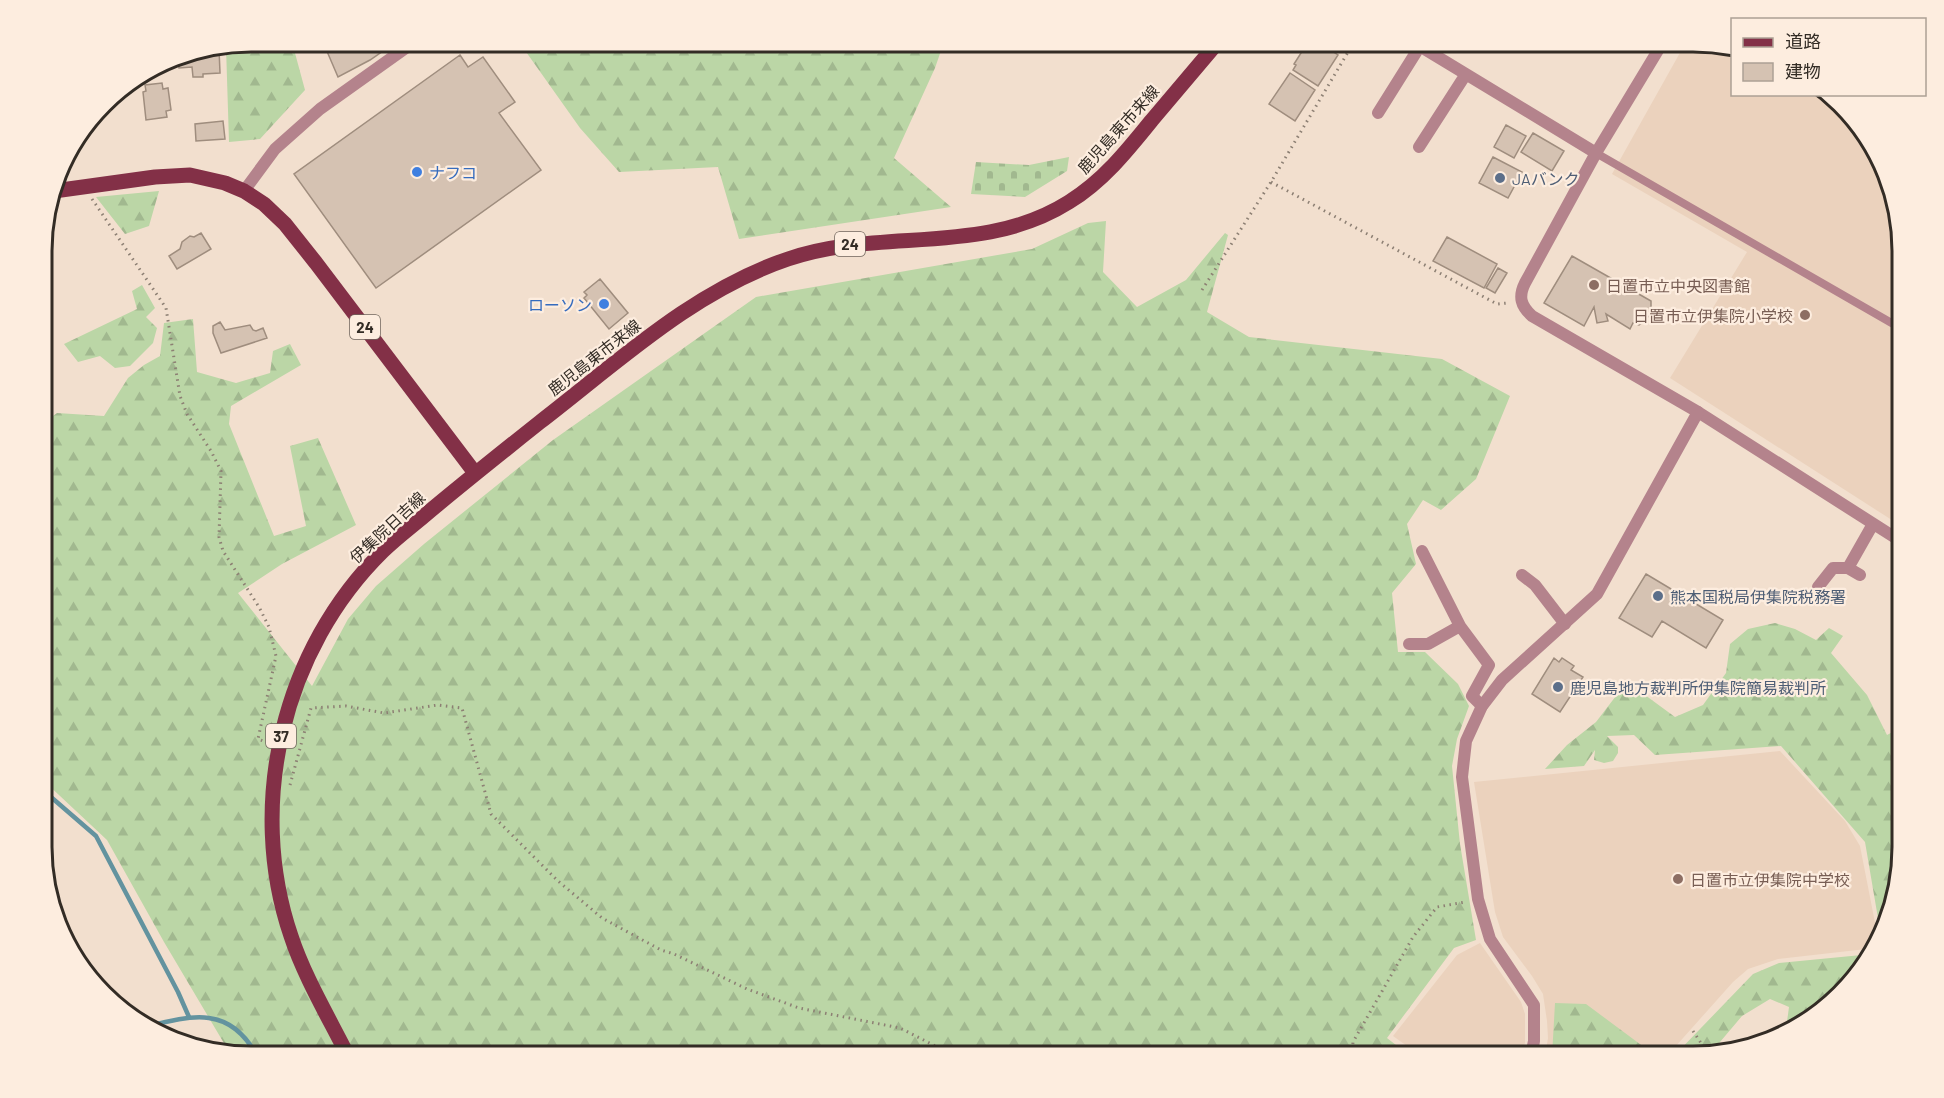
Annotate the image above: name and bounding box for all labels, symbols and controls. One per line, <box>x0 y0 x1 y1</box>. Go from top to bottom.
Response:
legend <box>1731 18 1926 96</box>
text: 道路 <box>1785 30 1821 52</box>
text: 建物 <box>1785 60 1821 82</box>
street label: 鹿児島東市来線 <box>1073 81 1163 177</box>
place label: ナフコ <box>429 163 477 182</box>
marker: ナフコ <box>410 165 424 179</box>
place label: JAバンク <box>1512 169 1580 188</box>
marker: JAバンク <box>1493 171 1507 185</box>
road number: 24 <box>835 232 865 256</box>
place label: 日置市立中央図書館 <box>1606 276 1750 295</box>
marker: 日置市立中央図書館 <box>1587 278 1601 292</box>
place label: ローソン <box>528 295 592 314</box>
marker: ローソン <box>597 297 611 311</box>
place label: 日置市立伊集院小学校 <box>1633 306 1793 325</box>
marker: 日置市立伊集院小学校 <box>1798 308 1812 322</box>
road number: 24 <box>350 315 380 339</box>
street label: 鹿児島東市来線 <box>544 315 644 399</box>
street label: 伊集院日吉線 <box>345 487 429 567</box>
place label: 熊本国税局伊集院税務署 <box>1670 587 1846 606</box>
marker: 熊本国税局伊集院税務署 <box>1651 589 1665 603</box>
place label: 鹿児島地方裁判所伊集院簡易裁判所 <box>1570 678 1826 697</box>
marker: 鹿児島地方裁判所伊集院簡易裁判所 <box>1551 680 1565 694</box>
road number: 37 <box>266 724 296 748</box>
place label: 日置市立伊集院中学校 <box>1690 870 1850 889</box>
marker: 日置市立伊集院中学校 <box>1671 872 1685 886</box>

